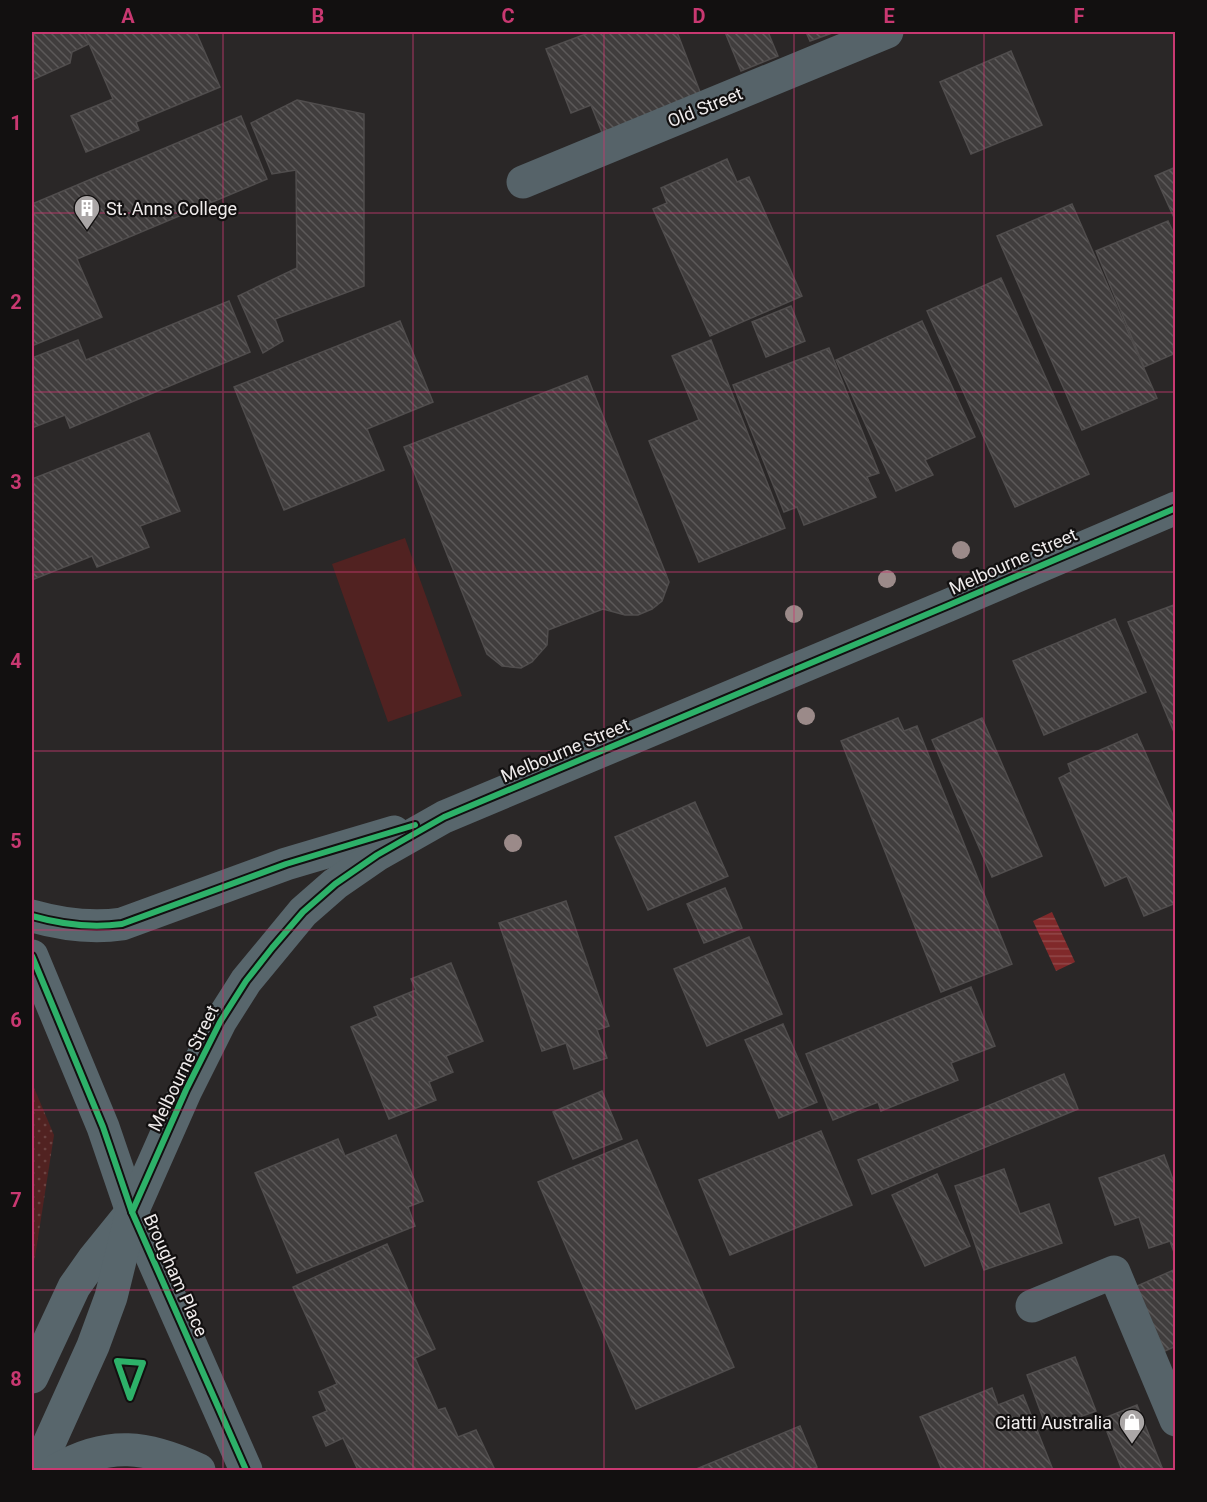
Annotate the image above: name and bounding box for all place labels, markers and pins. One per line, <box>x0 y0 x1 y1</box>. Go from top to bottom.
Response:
building icon: St. Anns College <box>72 193 102 231</box>
place label: St. Anns College <box>106 198 237 219</box>
shop icon: Ciatti Australia <box>1117 1407 1147 1445</box>
place label: Ciatti Australia <box>995 1412 1112 1433</box>

